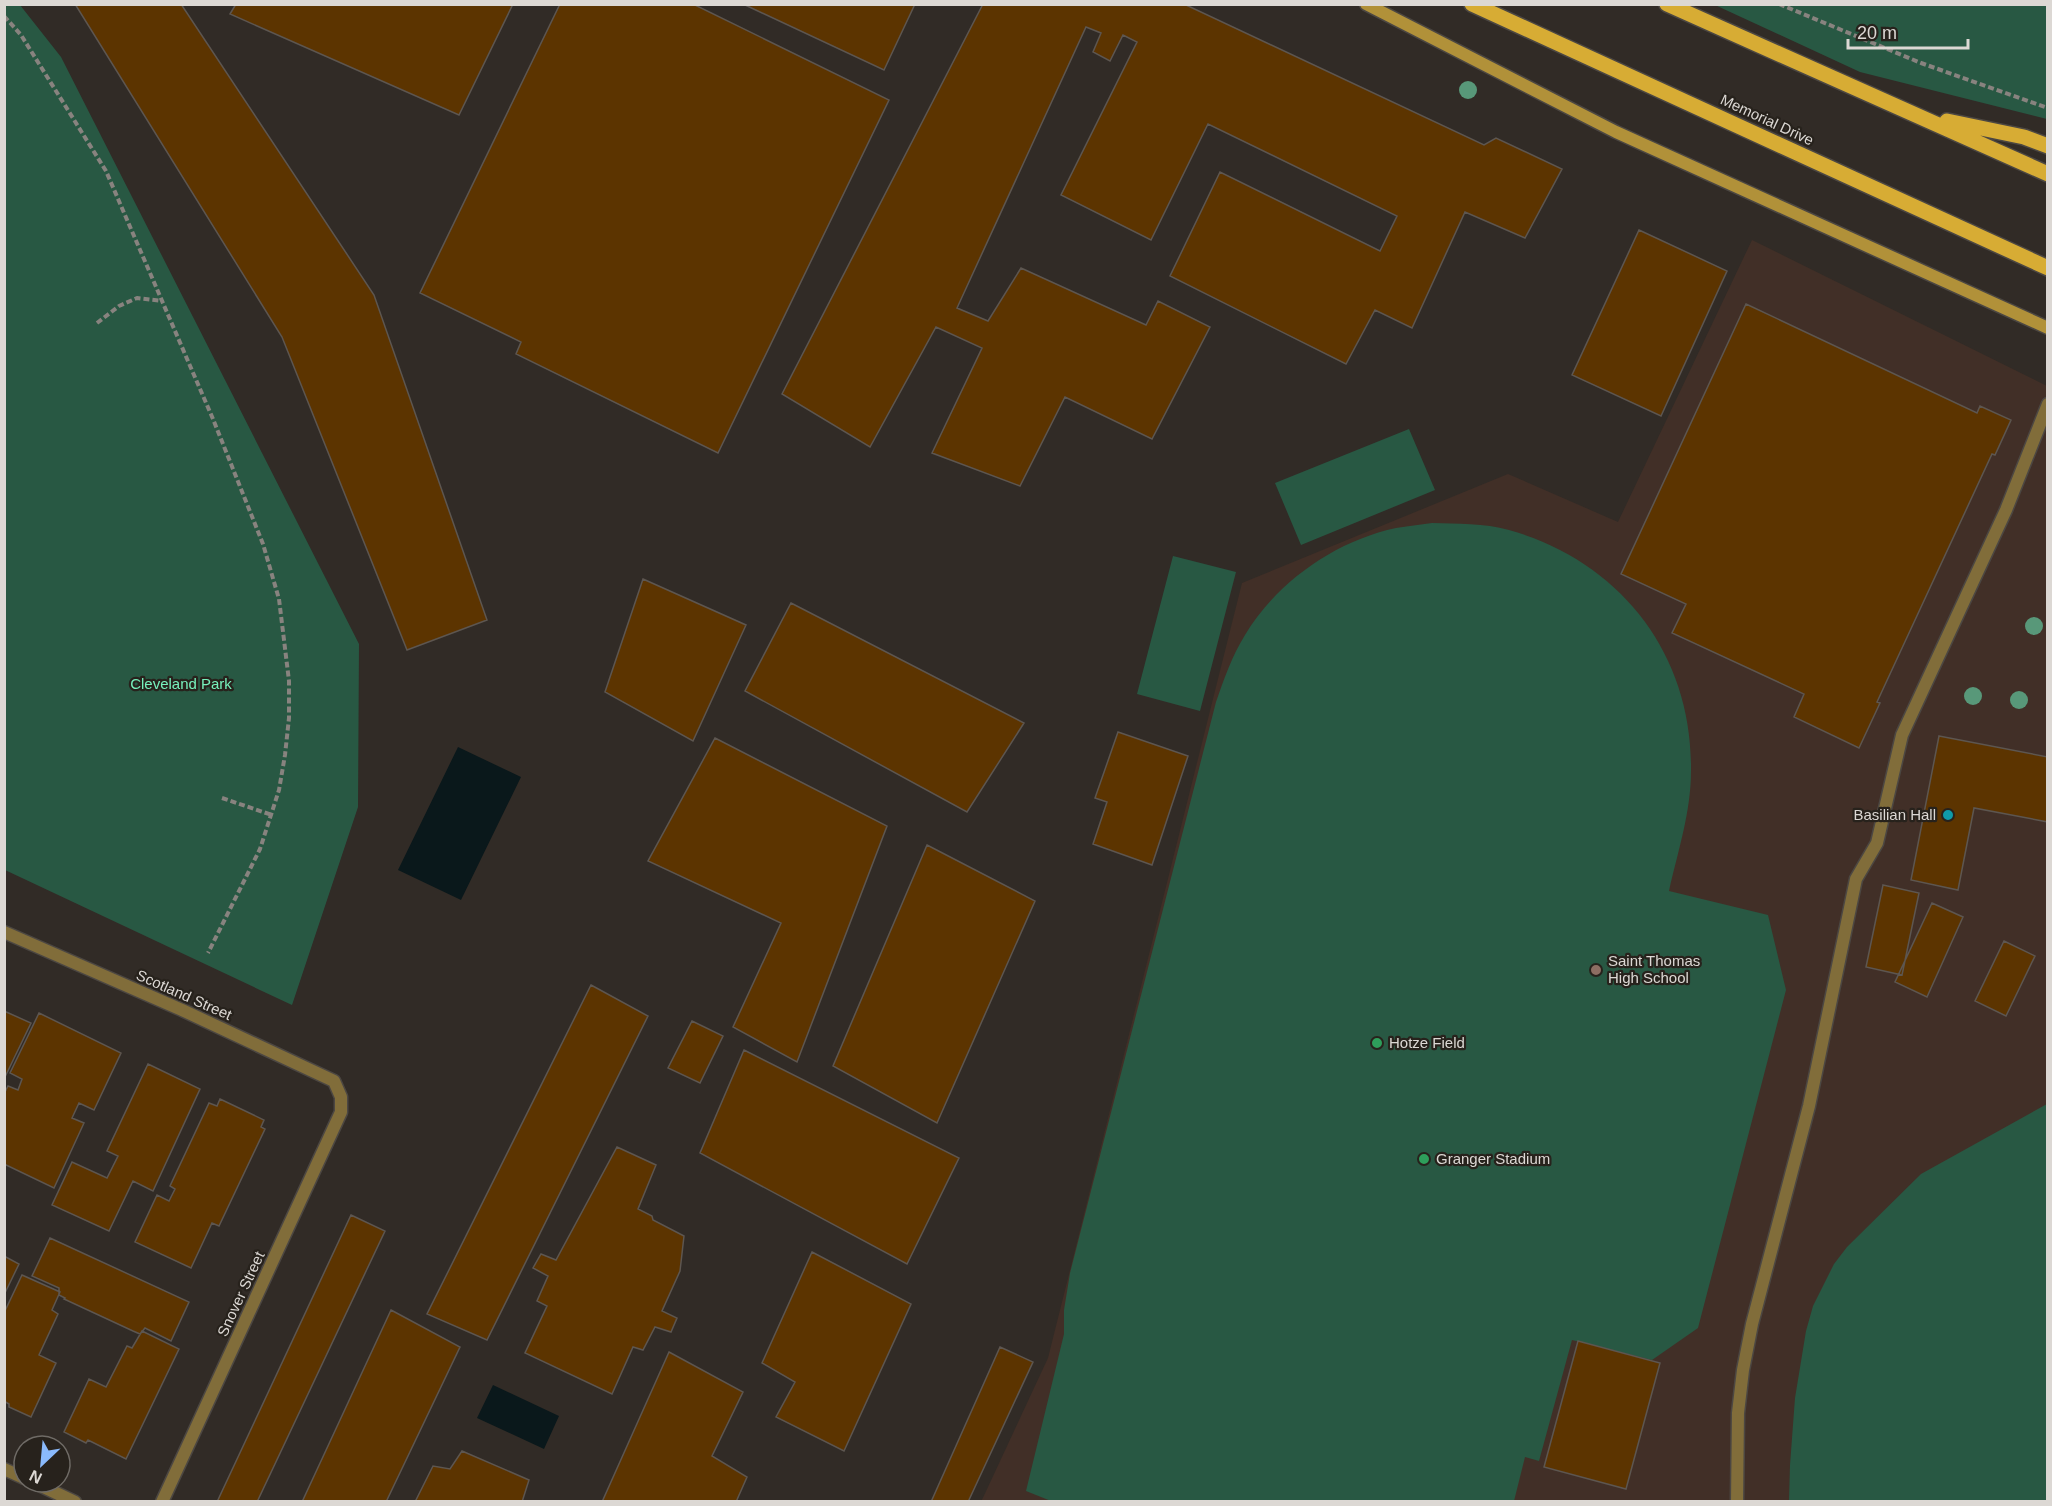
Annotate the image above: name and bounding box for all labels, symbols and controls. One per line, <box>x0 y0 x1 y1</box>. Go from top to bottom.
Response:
scale bar <box>1848 12 1968 50</box>
text: 20 m <box>1857 23 1897 43</box>
street label: Memorial Drive <box>1718 91 1817 149</box>
park label: Cleveland Park <box>130 675 232 692</box>
place label: Basilian Hall <box>1853 806 1936 823</box>
marker: Basilian Hall <box>1941 808 1955 822</box>
place label: Saint Thomas High School <box>1608 952 1700 986</box>
marker: Saint Thomas High School <box>1589 963 1603 977</box>
street label: Scotland Street <box>134 966 235 1024</box>
place label: Hotze Field <box>1389 1034 1465 1051</box>
marker: Hotze Field <box>1370 1036 1384 1050</box>
place label: Granger Stadium <box>1436 1150 1550 1167</box>
marker: Granger Stadium <box>1417 1152 1431 1166</box>
street label: Snover Street <box>213 1248 268 1339</box>
north arrow <box>12 1434 72 1494</box>
text: N <box>27 1467 45 1487</box>

